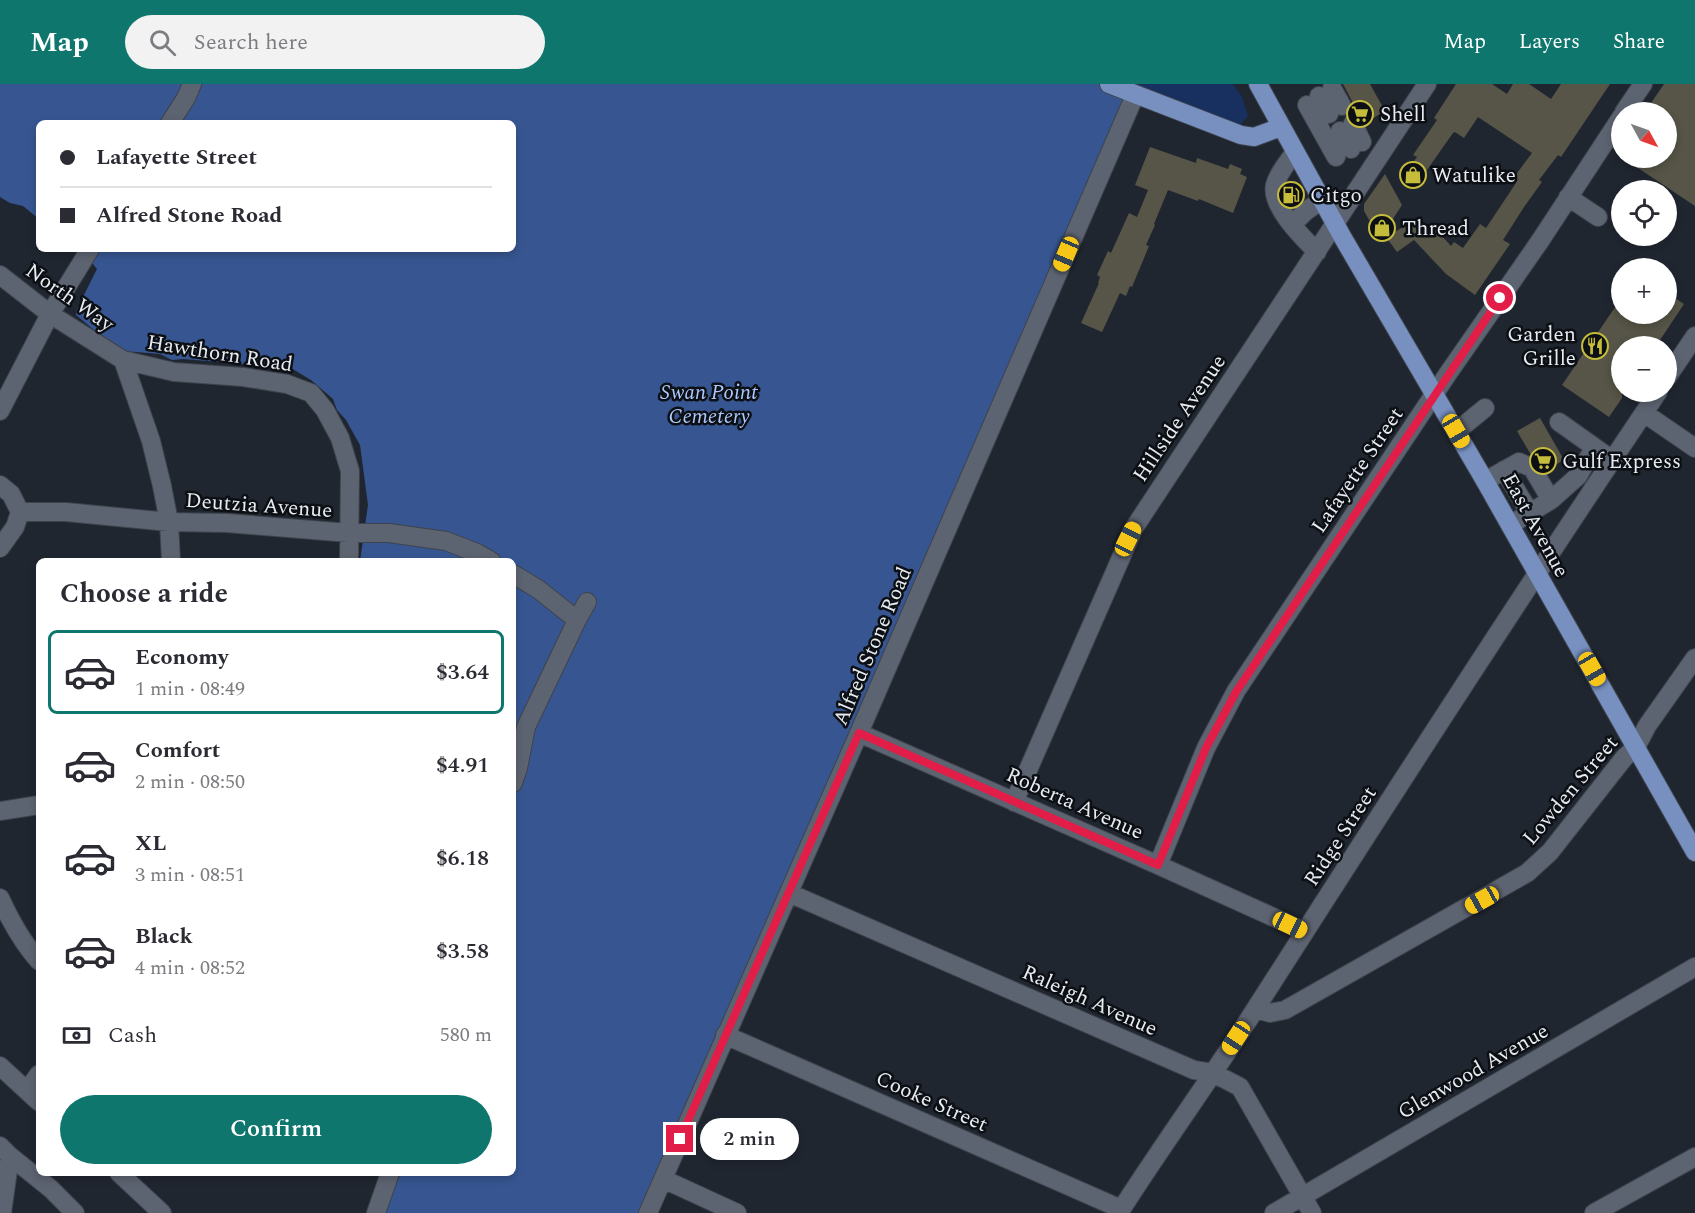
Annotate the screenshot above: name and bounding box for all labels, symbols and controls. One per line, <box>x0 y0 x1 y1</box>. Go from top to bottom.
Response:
search box <box>125 15 545 69</box>
text: Map <box>30 21 89 64</box>
icon: search <box>146 26 179 59</box>
text: Search here <box>194 26 308 59</box>
text: Map <box>1444 26 1486 58</box>
text: Layers <box>1519 26 1580 58</box>
text: Share <box>1613 26 1665 58</box>
supermarket icon: Shell <box>1345 99 1375 129</box>
place label: Shell <box>1380 99 1426 131</box>
north arrow <box>1611 102 1677 168</box>
map controls <box>1611 102 1677 402</box>
text: Lafayette Street <box>96 141 257 174</box>
shop icon: Watulike <box>1398 160 1428 190</box>
place label: Watulike <box>1432 160 1516 192</box>
fuel station icon: Citgo <box>1276 180 1306 210</box>
place label: Citgo <box>1310 180 1362 212</box>
button: locate <box>1611 180 1677 246</box>
text: Alfred Stone Road <box>96 199 282 232</box>
shop icon: Thread <box>1367 213 1397 243</box>
place label: Thread <box>1402 213 1469 245</box>
car <box>1051 234 1081 274</box>
street label: North Way <box>19 256 121 341</box>
button: + <box>1611 258 1677 324</box>
route start <box>1486 284 1513 311</box>
place label: Garden Grille <box>1507 319 1576 375</box>
street label: Hawthorn Road <box>145 327 295 381</box>
restaurant icon: Garden Grille <box>1580 331 1610 361</box>
button: − <box>1611 336 1677 402</box>
street label: Hillside Avenue <box>1125 348 1234 489</box>
park label: Swan Point Cemetery <box>660 377 758 433</box>
street label: Lafayette Street <box>1304 401 1412 540</box>
car <box>1439 411 1473 451</box>
supermarket icon: Gulf Express <box>1528 446 1558 476</box>
place label: Gulf Express <box>1562 446 1681 478</box>
street label: East Avenue <box>1493 468 1577 583</box>
street label: Deutzia Avenue <box>184 485 333 527</box>
car <box>1112 519 1144 559</box>
street label: Alfred Stone Road <box>825 562 921 731</box>
text: Choose a ride <box>60 573 228 615</box>
text: Economy <box>135 641 228 674</box>
icon: car <box>63 645 117 699</box>
car <box>1575 649 1609 689</box>
text: $3.64 <box>436 656 489 689</box>
text: 1 min · 08:49 <box>135 674 245 704</box>
street label: Lowden Street <box>1515 729 1626 853</box>
text: Comfort <box>135 734 220 767</box>
icon: car <box>63 738 117 792</box>
text: $4.91 <box>436 749 489 782</box>
street label: Roberta Avenue <box>1001 759 1149 849</box>
text: 2 min · 08:50 <box>135 767 245 797</box>
street label: Ridge Street <box>1296 780 1385 893</box>
text: XL <box>135 827 166 860</box>
icon: car <box>63 831 117 885</box>
text: $6.18 <box>436 842 489 875</box>
text: 3 min · 08:51 <box>135 860 245 890</box>
car <box>1462 883 1502 917</box>
car <box>1270 909 1310 941</box>
text: Black <box>135 920 193 953</box>
icon: car <box>63 924 117 978</box>
text: $3.58 <box>436 935 489 968</box>
text: 4 min · 08:52 <box>135 953 245 983</box>
street label: Raleigh Avenue <box>1017 957 1162 1045</box>
street label: Glenwood Avenue <box>1392 1016 1555 1128</box>
car <box>1219 1018 1253 1058</box>
icon: cash <box>60 1019 93 1052</box>
text: Cash <box>108 1019 157 1052</box>
text: 580 m <box>440 1020 492 1050</box>
street label: Cooke Street <box>870 1063 993 1141</box>
button: Confirm <box>60 1095 492 1164</box>
callout: 2 min <box>701 1118 800 1160</box>
text: 2 min <box>724 1124 775 1154</box>
route end <box>666 1125 693 1152</box>

